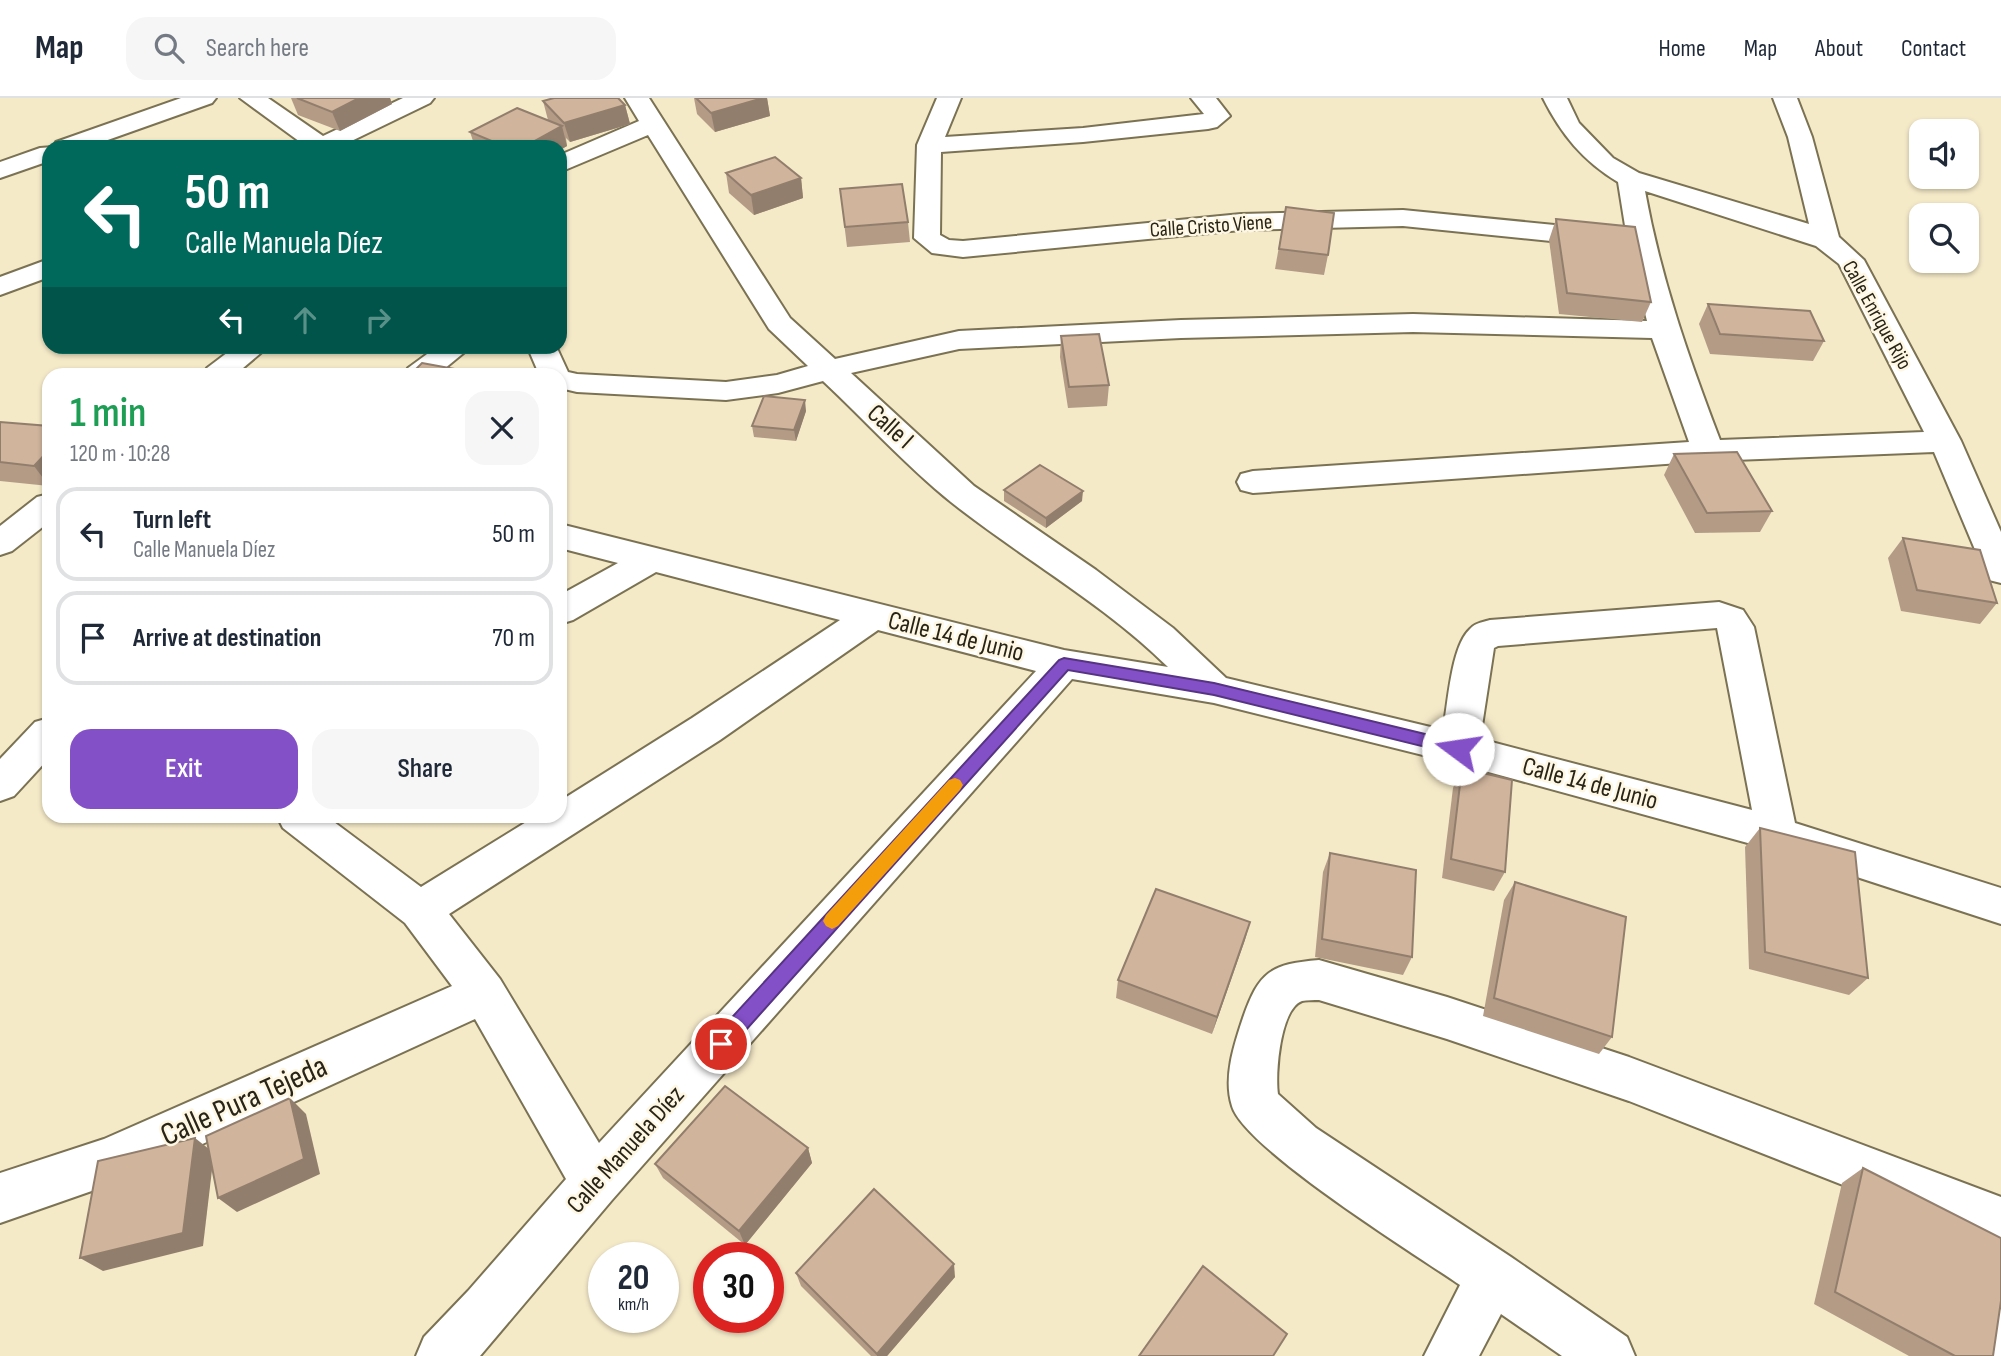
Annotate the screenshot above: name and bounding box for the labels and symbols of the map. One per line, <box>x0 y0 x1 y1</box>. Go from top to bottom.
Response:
street label: Calle Cristo Viene <box>1149 209 1273 243</box>
street label: Calle Enrique Rijo <box>1837 256 1917 374</box>
street label: Calle I <box>860 398 920 456</box>
street label: Calle 14 de Junio <box>885 605 1027 669</box>
position arrow <box>1421 712 1495 786</box>
street label: Calle 14 de Junio <box>1519 751 1661 817</box>
pin <box>691 1014 751 1074</box>
street label: Calle Pura Tejeda <box>155 1047 333 1155</box>
street label: Calle Manuela Díez <box>561 1080 691 1220</box>
speed limit sign: 30 <box>693 1242 784 1333</box>

